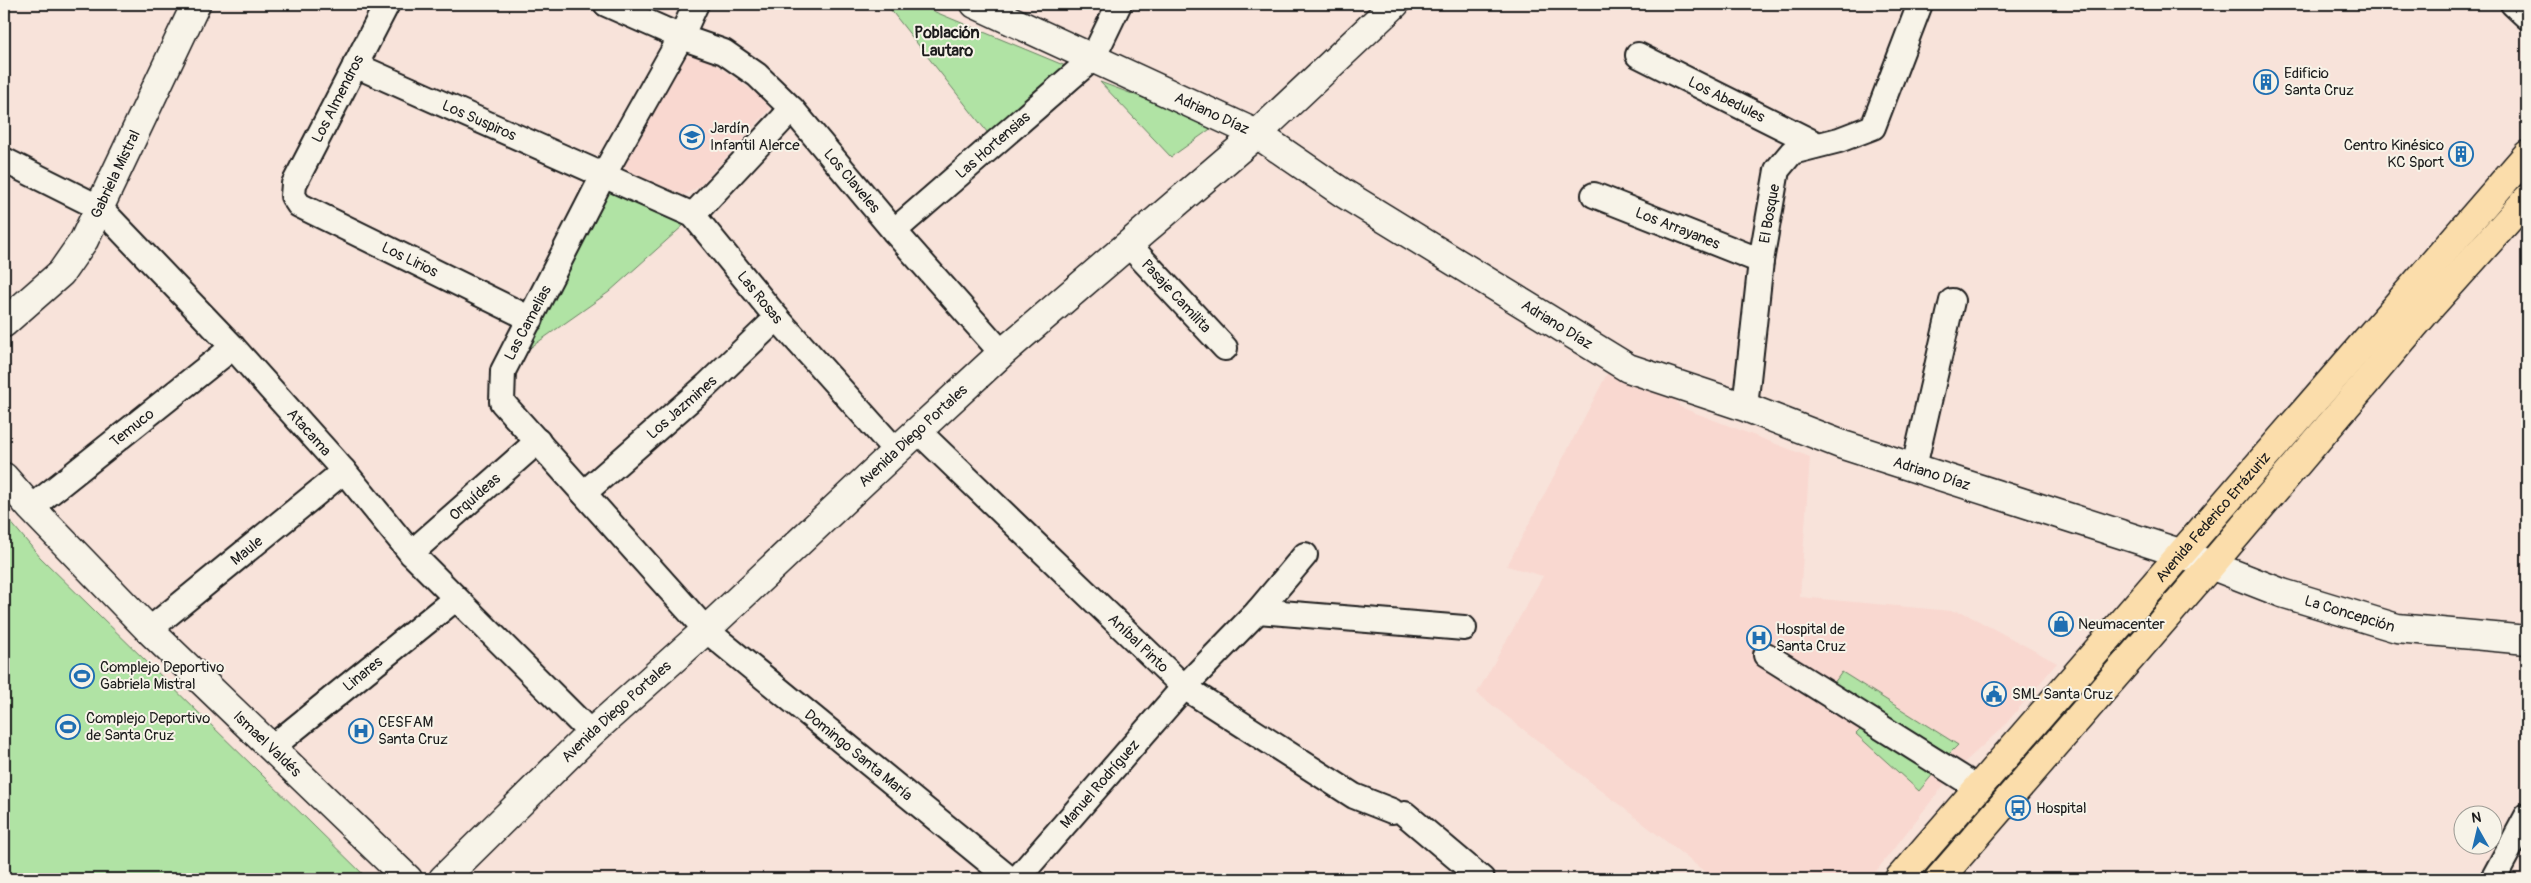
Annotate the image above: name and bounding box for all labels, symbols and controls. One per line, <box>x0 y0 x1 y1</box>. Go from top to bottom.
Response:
district label: Población Lautaro <box>914 23 980 61</box>
street label: Los Almendros <box>308 52 368 146</box>
place label: Edificio Santa Cruz <box>2284 64 2354 100</box>
building icon: Edificio Santa Cruz <box>2253 69 2279 95</box>
street label: Los Abedules <box>1685 72 1768 127</box>
street label: Adriano Díaz <box>1172 88 1253 139</box>
street label: Los Suspiros <box>439 95 520 145</box>
street label: Las Hortensias <box>952 107 1034 183</box>
place label: Jardín Infantil Alerce <box>710 119 800 155</box>
school or university icon: Jardín Infantil Alerce <box>679 124 705 150</box>
street label: Gabriela Mistral <box>86 127 144 221</box>
place label: Centro Kinésico KC Sport <box>2344 136 2445 172</box>
building icon: Centro Kinésico KC Sport <box>2448 141 2474 167</box>
street label: Los Claveles <box>820 145 885 217</box>
street label: El Bosque <box>1755 182 1784 245</box>
street label: Los Arrayanes <box>1633 203 1723 253</box>
street label: Los Lirios <box>379 238 441 281</box>
street label: Pasaje Camilita <box>1137 255 1215 337</box>
street label: Las Rosas <box>733 267 787 328</box>
street label: Las Camelias <box>500 282 556 364</box>
street label: Adriano Díaz <box>1518 295 1596 354</box>
street label: Los Jazmines <box>643 371 721 443</box>
street label: Avenida Diego Portales <box>854 380 972 491</box>
street label: Temuco <box>106 404 158 451</box>
street label: Atacama <box>283 404 336 460</box>
street label: Avenida Federico Errázuriz <box>2151 448 2275 586</box>
street label: Adriano Díaz <box>1891 452 1973 495</box>
street label: Orquídeas <box>445 469 505 525</box>
street label: Maule <box>227 531 267 569</box>
street label: La Concepción <box>2302 591 2397 636</box>
street label: Aníbal Pinto <box>1104 610 1173 677</box>
shop icon: Neumacenter <box>2048 611 2074 637</box>
place label: Neumacenter <box>2078 615 2165 634</box>
place label: Hospital de Santa Cruz <box>1776 620 1846 656</box>
hospital icon: Hospital de Santa Cruz <box>1746 625 1772 651</box>
street label: Linares <box>339 652 387 695</box>
street label: Avenida Diego Portales <box>557 656 675 766</box>
place label: Complejo Deportivo Gabriela Mistral <box>100 658 224 694</box>
sports icon: Complejo Deportivo Gabriela Mistral <box>69 663 95 689</box>
public building icon: SML Santa Cruz <box>1981 681 2007 707</box>
place label: SML Santa Cruz <box>2012 685 2113 704</box>
street label: Domingo Santa María <box>801 705 917 805</box>
street label: Ismael Valdés <box>229 707 306 781</box>
place label: Complejo Deportivo de Santa Cruz <box>86 709 210 745</box>
place label: CESFAM Santa Cruz <box>378 713 448 749</box>
sports icon: Complejo Deportivo de Santa Cruz <box>55 714 81 740</box>
hospital icon: CESFAM Santa Cruz <box>348 718 374 744</box>
street label: Manuel Rodríguez <box>1056 735 1144 832</box>
bus stop icon: Hospital <box>2005 795 2031 821</box>
place label: Hospital <box>2036 799 2087 818</box>
north arrow <box>2454 806 2504 856</box>
text: N <box>2470 809 2482 827</box>

